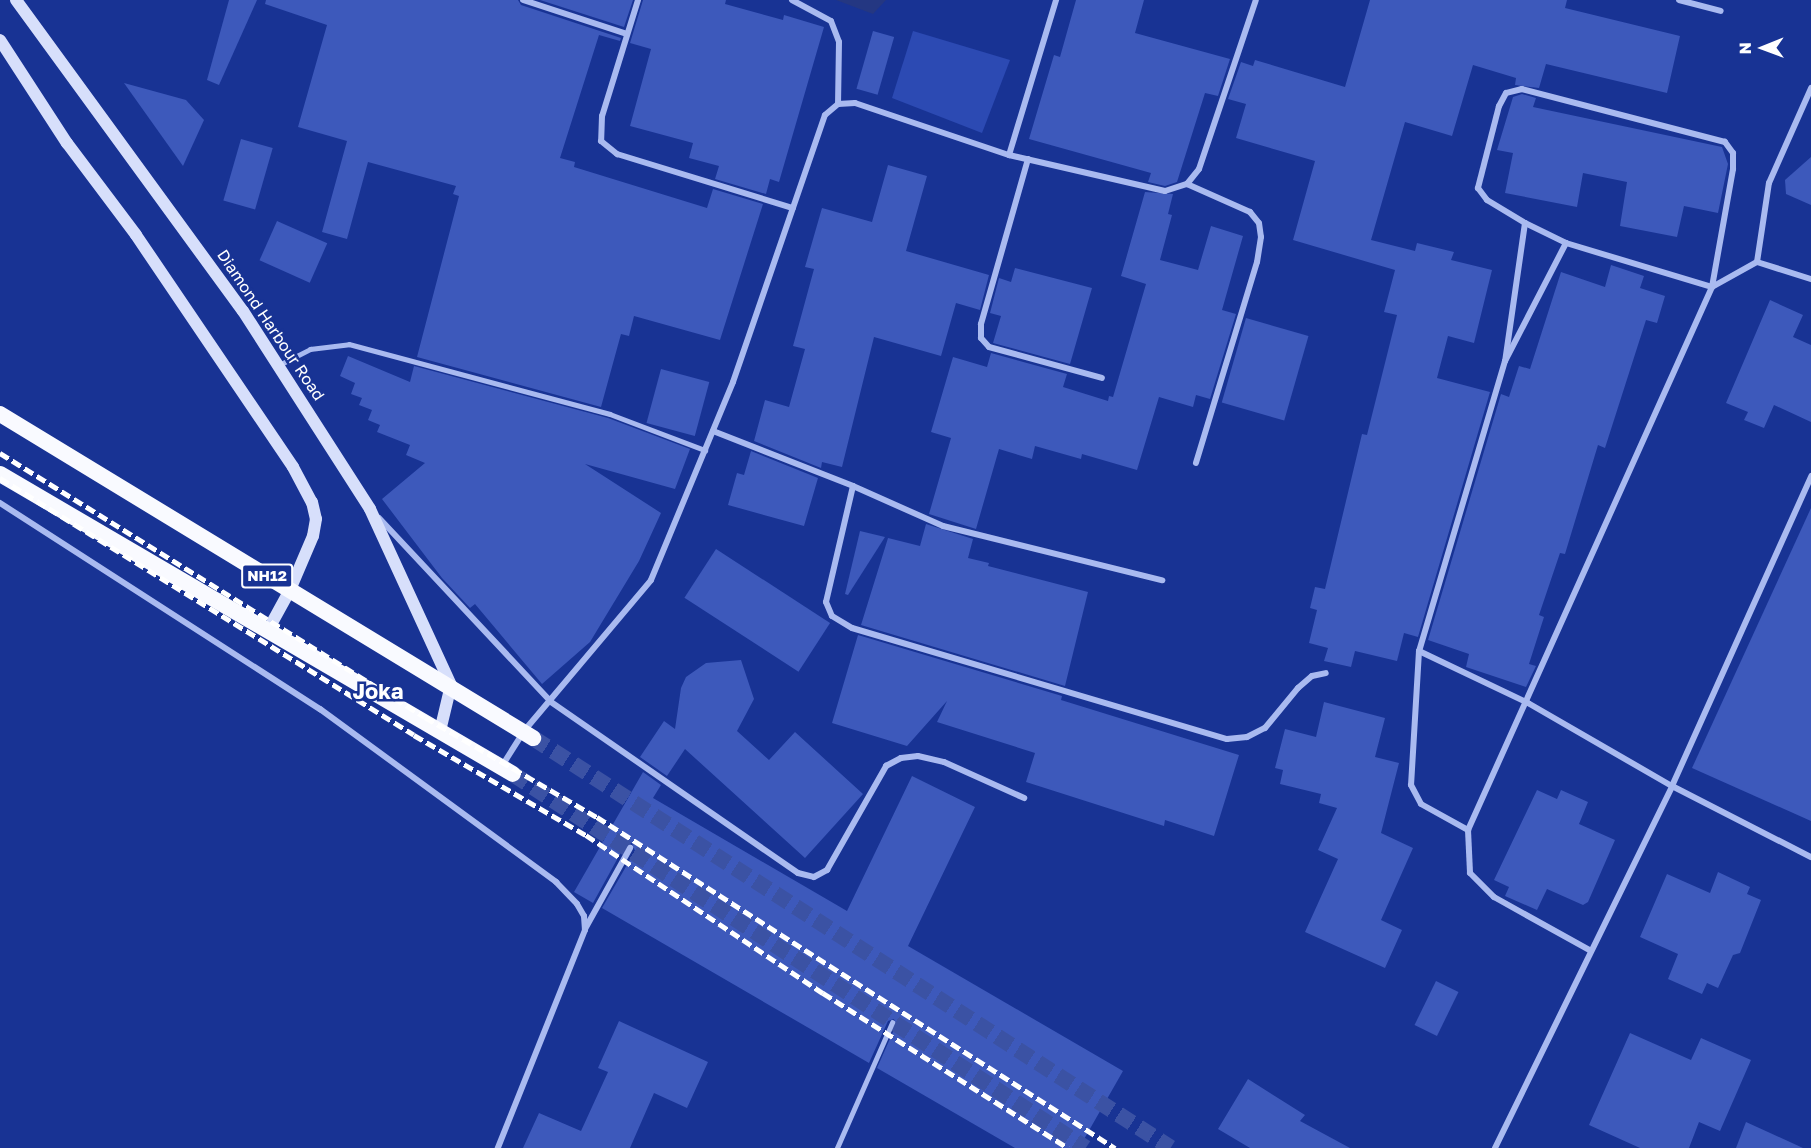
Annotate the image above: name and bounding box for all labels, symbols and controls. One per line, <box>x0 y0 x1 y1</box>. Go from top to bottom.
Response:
north arrow <box>1733 18 1793 78</box>
text: N <box>1735 42 1755 55</box>
street label: Diamond Harbour Road <box>213 246 329 404</box>
road number: NH12 <box>240 564 294 588</box>
district label: Joka <box>352 678 404 704</box>

